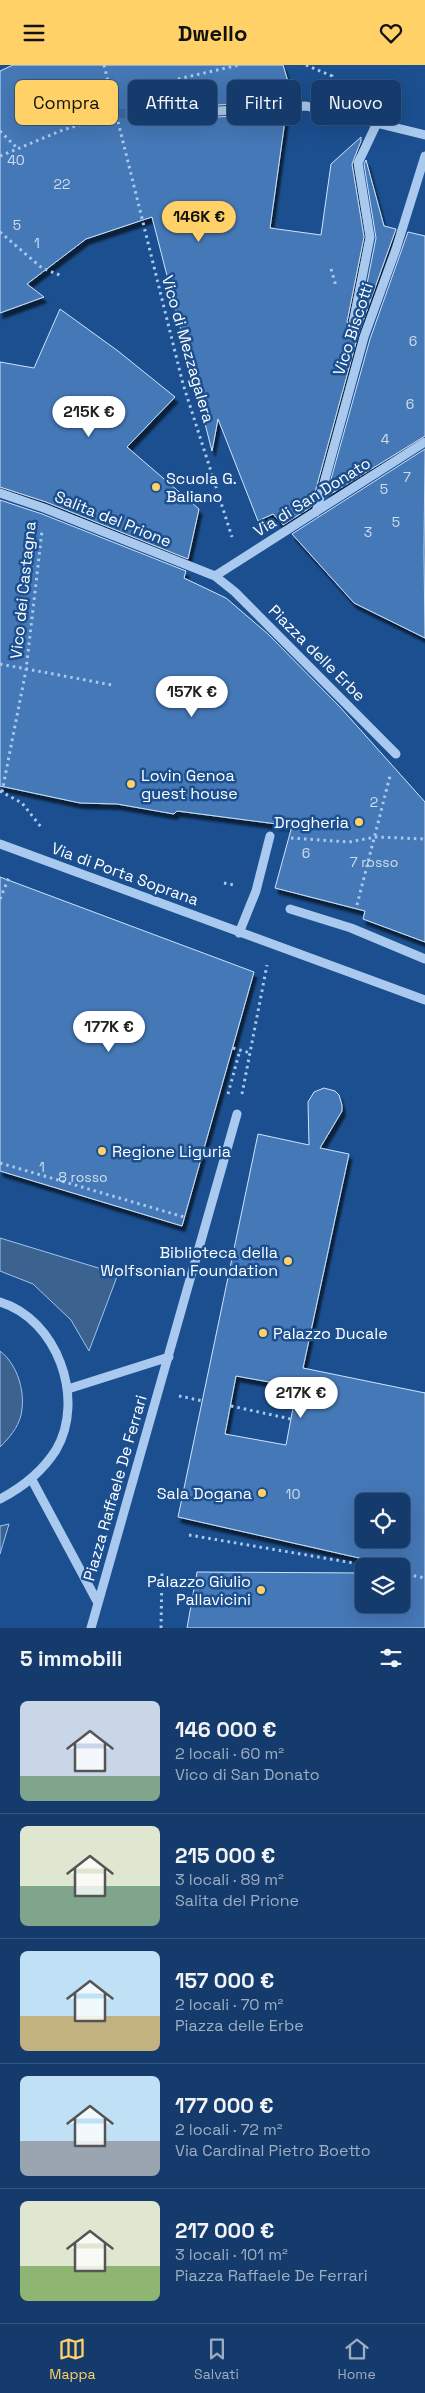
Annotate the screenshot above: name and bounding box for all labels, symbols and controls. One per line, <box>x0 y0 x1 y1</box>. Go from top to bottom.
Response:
icon: menu <box>20 19 48 47</box>
text: Dwello <box>178 19 247 47</box>
icon: heart <box>377 19 405 47</box>
chip: Compra <box>15 80 118 125</box>
chip: Affitta <box>128 80 217 125</box>
chip: Filtri <box>227 80 301 125</box>
chip: Nuovo <box>311 80 401 125</box>
house number: 40 <box>7 151 25 169</box>
house number: 22 <box>54 175 70 193</box>
pin: 146K € <box>158 201 240 243</box>
text: 146K € <box>173 206 225 227</box>
house number: 5 <box>13 216 21 234</box>
house number: 1 <box>34 234 40 252</box>
street label: Vico di Mezzagalera <box>157 273 219 425</box>
street label: Vico Biscotti <box>328 280 378 378</box>
house number: 6 <box>409 332 417 350</box>
pin: 215K € <box>48 395 130 438</box>
house number: 6 <box>406 395 414 413</box>
text: 215K € <box>63 401 115 422</box>
house number: 4 <box>381 430 390 448</box>
street label: Via di San Donato <box>249 452 375 542</box>
place label: Scuola G. Baliano <box>166 468 237 507</box>
house number: 7 <box>403 468 411 486</box>
house number: 5 <box>380 480 388 498</box>
marker: Scuola G. Baliano <box>150 481 162 493</box>
street label: Salita del Prione <box>52 486 174 552</box>
house number: 5 <box>392 513 400 531</box>
street label: Vico dei Castagna <box>5 520 41 660</box>
house number: 3 <box>364 523 372 541</box>
street label: Piazza delle Erbe <box>264 600 370 706</box>
pin: 157K € <box>151 675 233 718</box>
text: 157K € <box>167 681 217 702</box>
place label: Lovin Genoa guest house <box>141 765 238 804</box>
marker: Lovin Genoa guest house <box>125 778 137 790</box>
house number: 2 <box>370 793 378 811</box>
place label: Drogheria <box>274 812 349 833</box>
marker: Drogheria <box>353 816 365 828</box>
street label: Via di Porta Soprana <box>48 838 202 910</box>
house number: 6 <box>302 844 310 862</box>
house number: 7 rosso <box>350 853 398 871</box>
pin: 177K € <box>68 1011 150 1053</box>
text: 177K € <box>84 1016 134 1037</box>
place label: Regione Liguria <box>112 1141 231 1162</box>
marker: Regione Liguria <box>96 1145 108 1157</box>
house number: 1 <box>39 1158 45 1176</box>
house number: 8 rosso <box>58 1168 108 1186</box>
place label: Biblioteca della Wolfsonian Foundation <box>100 1242 278 1281</box>
marker: Biblioteca della Wolfsonian Foundation <box>282 1255 294 1267</box>
place label: Palazzo Ducale <box>273 1323 388 1344</box>
marker: Palazzo Ducale <box>257 1327 269 1339</box>
pin: 217K € <box>260 1377 342 1419</box>
text: 217K € <box>276 1382 326 1403</box>
street label: Piazza Raffaele De Ferrari <box>78 1393 152 1583</box>
place label: Sala Dogana <box>157 1483 252 1504</box>
house number: 10 <box>286 1485 300 1503</box>
marker: Sala Dogana <box>256 1487 268 1499</box>
map controls <box>355 1493 410 1613</box>
button: locate <box>355 1493 410 1548</box>
button: layers <box>355 1558 410 1613</box>
place label: Palazzo Giulio Pallavicini <box>147 1571 251 1610</box>
marker: Palazzo Giulio Pallavicini <box>255 1584 267 1596</box>
icon: filters <box>377 1644 405 1672</box>
text: 5 immobili <box>20 1645 122 1672</box>
text: 146 000 € <box>175 1716 277 1743</box>
icon: home <box>60 1721 120 1781</box>
text: 2 locali · 60 m² <box>175 1743 284 1764</box>
text: Vico di San Donato <box>175 1764 320 1785</box>
text: 215 000 € <box>175 1842 275 1869</box>
icon: home <box>60 1846 120 1906</box>
text: 3 locali · 89 m² <box>175 1869 284 1890</box>
text: Salita del Prione <box>175 1890 299 1911</box>
text: 157 000 € <box>175 1967 274 1994</box>
icon: home <box>60 1971 120 2031</box>
text: 2 locali · 70 m² <box>175 1994 283 2015</box>
text: Piazza delle Erbe <box>175 2015 304 2036</box>
text: 177 000 € <box>175 2092 274 2119</box>
icon: home <box>60 2096 120 2156</box>
text: 2 locali · 72 m² <box>175 2119 283 2140</box>
text: Via Cardinal Pietro Boetto <box>175 2140 371 2161</box>
text: 217 000 € <box>175 2217 274 2244</box>
icon: home <box>60 2221 120 2281</box>
text: 3 locali · 101 m² <box>175 2244 288 2265</box>
text: Piazza Raffaele De Ferrari <box>175 2265 368 2286</box>
tab: Mappa <box>49 2335 96 2383</box>
tab: Salvati <box>194 2335 239 2383</box>
tab: Home <box>338 2335 376 2383</box>

